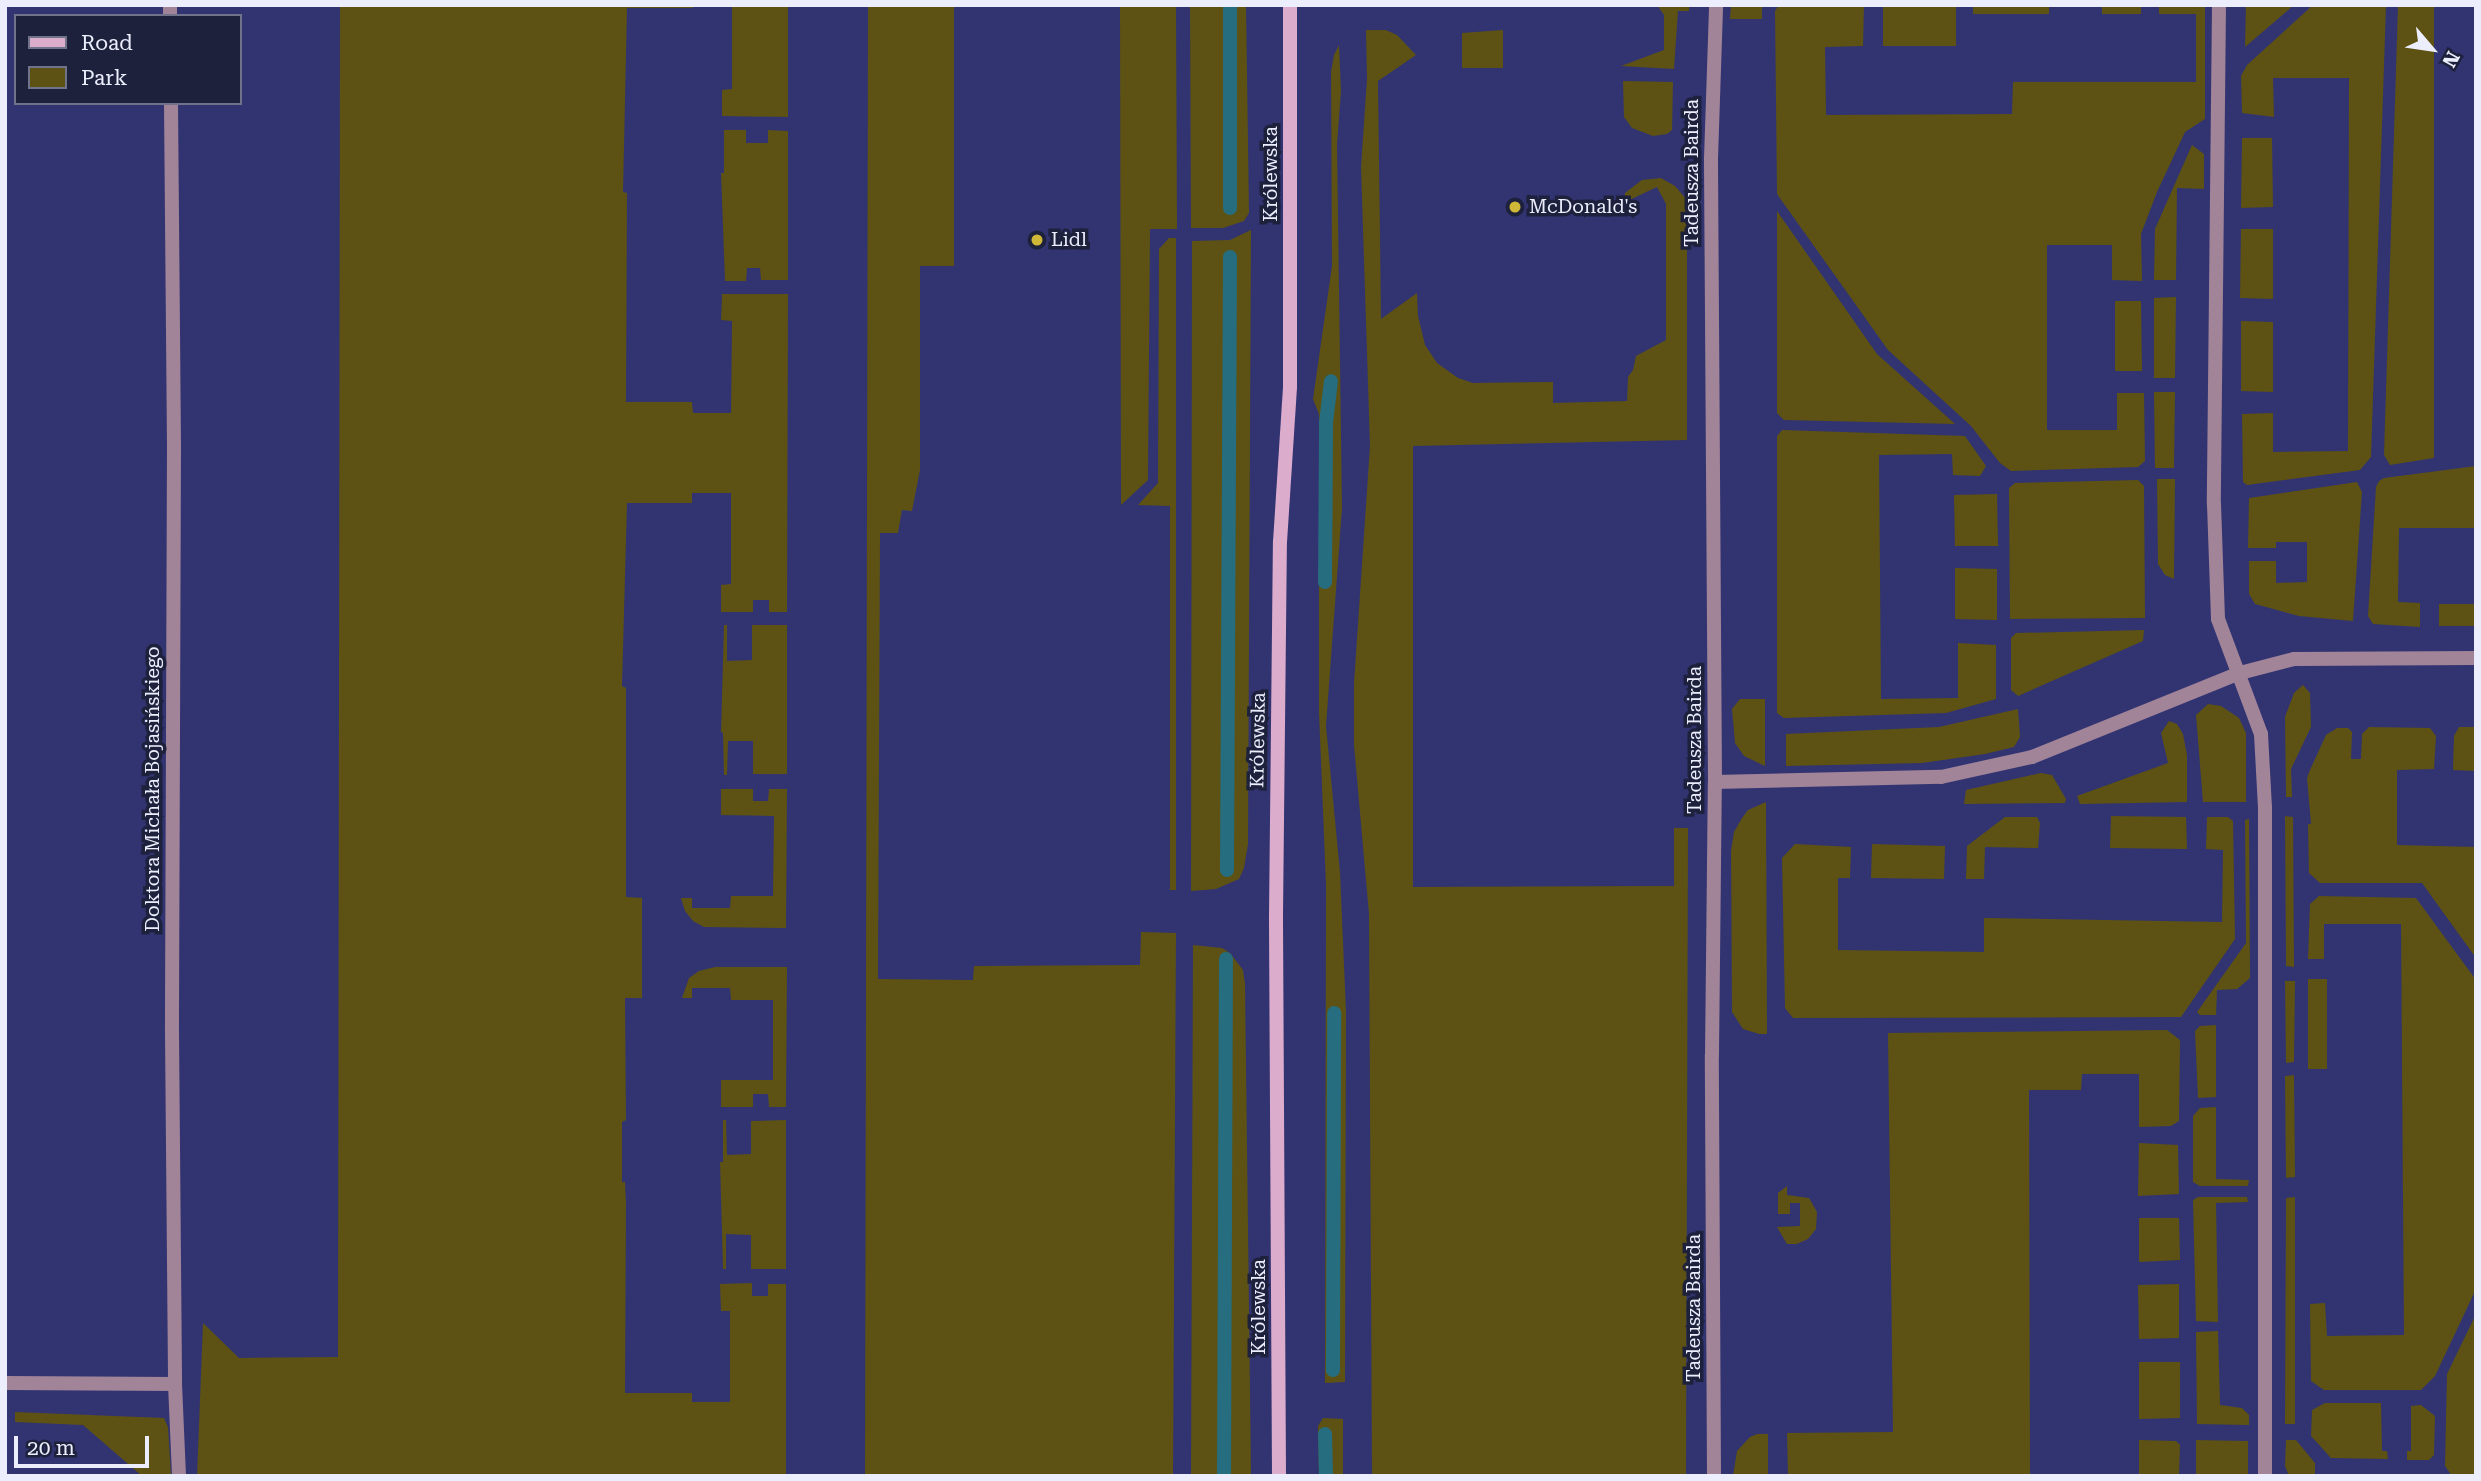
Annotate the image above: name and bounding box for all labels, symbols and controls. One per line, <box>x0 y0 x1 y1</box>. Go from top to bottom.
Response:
legend <box>14 14 242 105</box>
north arrow <box>2397 14 2467 84</box>
text: Road <box>81 31 133 55</box>
text: N <box>2437 47 2464 71</box>
text: Park <box>81 66 127 90</box>
street label: Tadeusza Bairda <box>1681 99 1703 247</box>
street label: Królewska <box>1260 126 1282 222</box>
place label: McDonald's <box>1529 196 1637 218</box>
marker: McDonald's <box>1507 199 1523 215</box>
place label: Lidl <box>1051 229 1087 251</box>
marker: Lidl <box>1029 232 1045 248</box>
street label: Doktora Michała Bojasińskiego <box>142 646 164 932</box>
street label: Tadeusza Bairda <box>1684 666 1706 814</box>
street label: Królewska <box>1246 692 1270 788</box>
street label: Tadeusza Bairda <box>1683 1234 1705 1382</box>
street label: Królewska <box>1248 1259 1270 1355</box>
scale bar <box>18 1422 152 1466</box>
text: 20 m <box>27 1436 75 1460</box>

